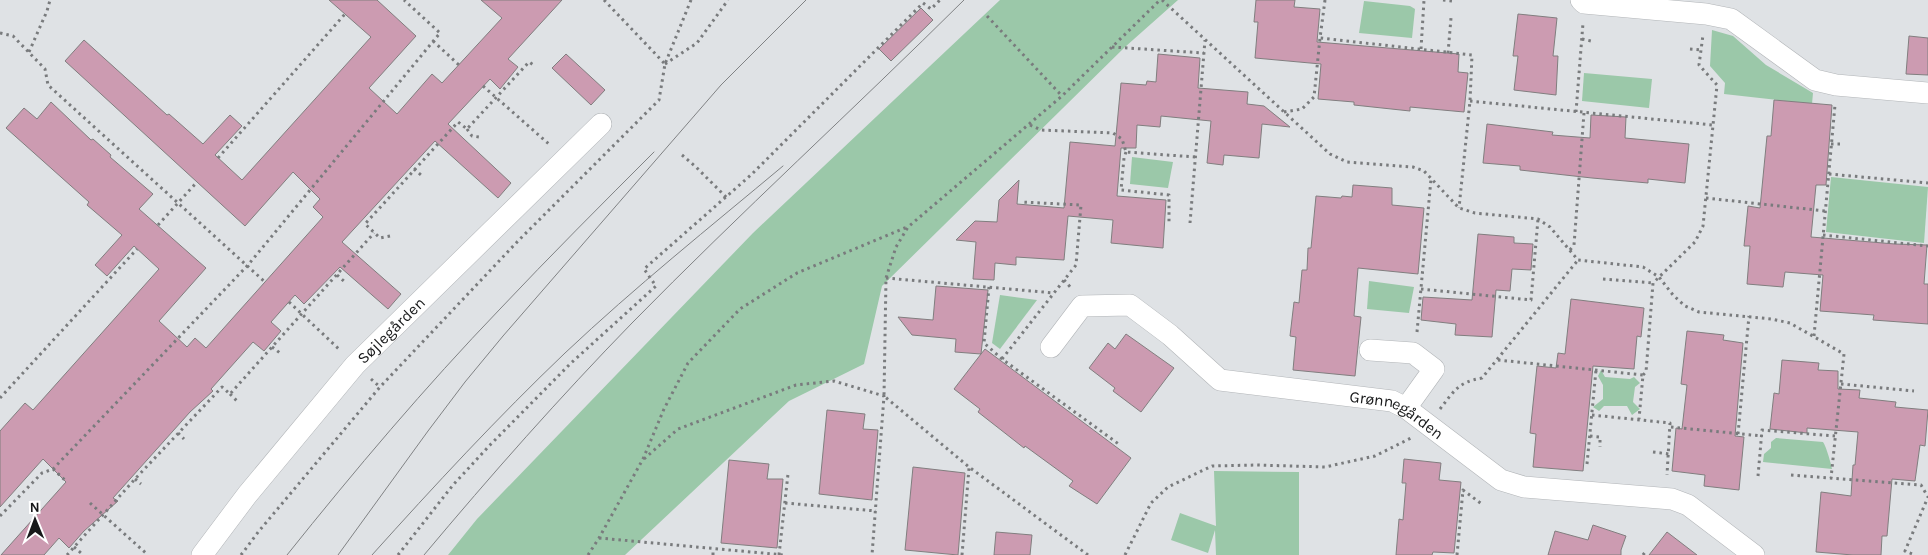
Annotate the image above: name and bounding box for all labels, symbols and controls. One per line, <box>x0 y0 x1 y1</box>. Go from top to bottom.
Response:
street label: Søjlegården <box>353 293 429 368</box>
street label: Grønnegården <box>1348 387 1447 443</box>
north arrow <box>10 495 60 545</box>
text: N <box>30 499 40 516</box>

